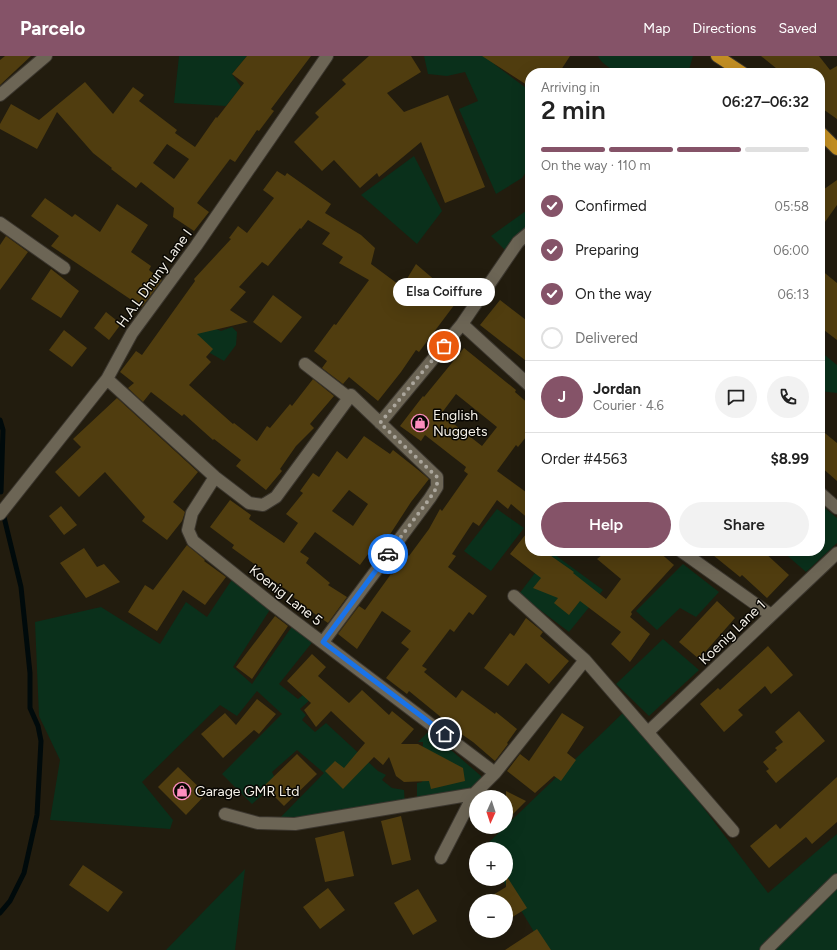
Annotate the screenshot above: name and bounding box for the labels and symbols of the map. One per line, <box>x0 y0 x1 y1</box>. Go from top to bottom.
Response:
street label: H.A.L Dhuny Lane I <box>113 226 196 331</box>
callout: Elsa Coiffure <box>393 278 495 306</box>
pin <box>427 329 461 363</box>
place label: English Nuggets <box>433 407 488 440</box>
shop icon: English Nuggets <box>410 413 430 433</box>
courier <box>368 534 408 574</box>
street label: Koenig Lane 5 <box>246 562 326 629</box>
street label: Koenig Lane 1 <box>695 596 769 668</box>
pin <box>428 717 462 751</box>
shop icon: Garage GMR Ltd <box>172 781 192 801</box>
place label: Garage GMR Ltd <box>195 783 299 800</box>
north arrow <box>469 790 513 834</box>

